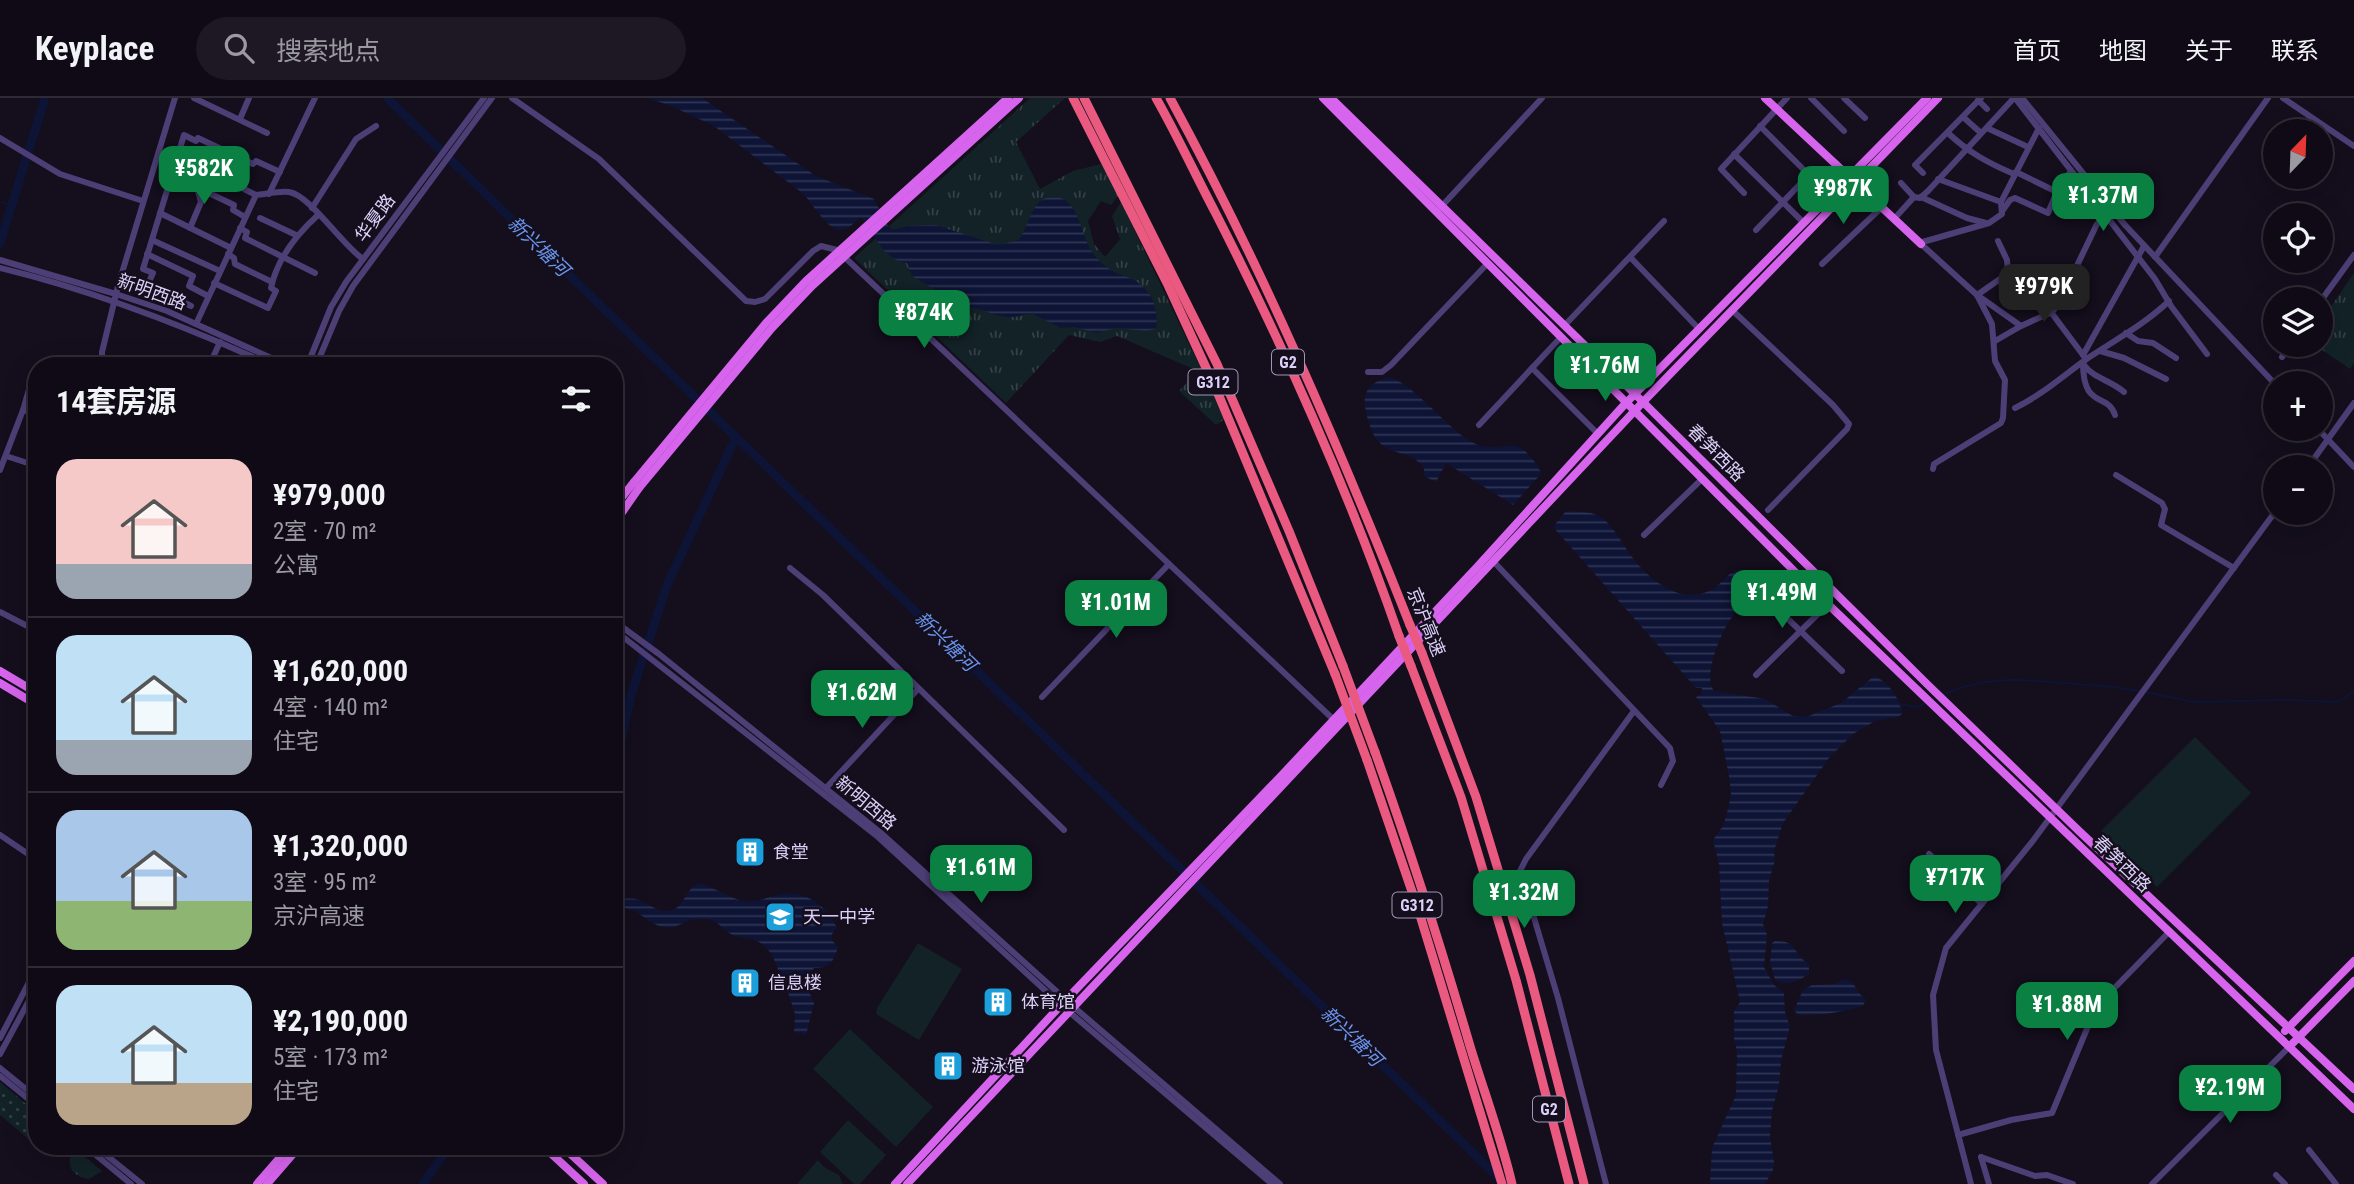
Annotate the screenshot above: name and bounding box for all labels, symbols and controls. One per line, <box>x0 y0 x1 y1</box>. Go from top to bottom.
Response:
search box <box>196 17 686 80</box>
text: Keyplace <box>35 29 154 68</box>
icon: search <box>220 29 258 67</box>
text: 搜索地点 <box>276 36 380 66</box>
text: 首页 <box>2013 37 2061 65</box>
text: 地图 <box>2099 37 2147 65</box>
text: 关于 <box>2185 37 2233 65</box>
text: 联系 <box>2271 37 2319 65</box>
north arrow <box>2263 119 2333 189</box>
map controls <box>2263 119 2333 525</box>
pin: ¥582K <box>155 146 253 206</box>
text: ¥582K <box>175 155 233 182</box>
pin: ¥987K <box>1794 166 1892 226</box>
pin: ¥1.37M <box>2046 174 2160 233</box>
text: ¥987K <box>1814 175 1872 202</box>
text: ¥1.37M <box>2068 182 2138 209</box>
street label: 华夏路 <box>350 190 399 246</box>
button: locate <box>2263 203 2333 273</box>
water label: 新兴塘河 <box>503 212 577 284</box>
pin: ¥979K <box>1995 264 2093 324</box>
street label: 新明西路 <box>115 269 190 314</box>
text: ¥979K <box>2015 273 2073 300</box>
button: layers <box>2263 287 2333 357</box>
pin: ¥874K <box>875 290 973 350</box>
text: ¥874K <box>895 299 953 326</box>
pin: ¥1.76M <box>1548 344 1662 403</box>
road number: G2 <box>1272 350 1304 374</box>
text: ¥1.76M <box>1570 352 1640 379</box>
road number: G312 <box>1188 370 1238 394</box>
button: + <box>2263 371 2333 441</box>
icon: filters <box>557 380 595 418</box>
text: 14套房源 <box>56 384 176 419</box>
street label: 春笋西路 <box>1683 420 1749 486</box>
button: − <box>2263 455 2333 525</box>
text: ¥979,000 <box>273 477 386 512</box>
icon: home <box>112 487 196 571</box>
text: 2室 · 70 m² <box>273 518 376 545</box>
text: 公寓 <box>273 552 319 579</box>
pin: ¥1.49M <box>1725 570 1839 630</box>
text: ¥1.49M <box>1747 579 1817 606</box>
pin: ¥1.01M <box>1059 580 1173 640</box>
street label: 京沪高速 <box>1403 585 1450 659</box>
text: ¥1.01M <box>1081 589 1151 616</box>
water label: 新兴塘河 <box>910 607 984 679</box>
text: ¥1,620,000 <box>273 653 408 688</box>
icon: home <box>112 663 196 747</box>
pin: ¥1.62M <box>805 670 919 730</box>
text: ¥1.62M <box>827 679 897 706</box>
text: 4室 · 140 m² <box>273 694 388 721</box>
text: 住宅 <box>273 728 319 755</box>
street label: 新明西路 <box>832 771 901 834</box>
text: ¥1,320,000 <box>273 828 408 863</box>
street label: 春笋西路 <box>2089 831 2156 896</box>
building icon: 食堂 <box>733 835 767 869</box>
icon: home <box>112 838 196 922</box>
place label: 食堂 <box>773 841 809 862</box>
pin: ¥1.61M <box>924 846 1038 905</box>
text: ¥1.61M <box>946 854 1016 881</box>
pin: ¥717K <box>1906 856 2004 915</box>
text: ¥717K <box>1926 864 1984 891</box>
text: 3室 · 95 m² <box>273 869 376 896</box>
pin: ¥1.32M <box>1467 870 1581 930</box>
text: ¥1.32M <box>1489 879 1559 906</box>
road number: G312 <box>1392 892 1442 918</box>
school or university icon: 天一中学 <box>763 900 797 934</box>
text: 京沪高速 <box>273 903 365 930</box>
place label: 天一中学 <box>803 906 875 927</box>
building icon: 信息楼 <box>728 966 762 1000</box>
place label: 信息楼 <box>768 972 822 993</box>
pin: ¥1.88M <box>2010 982 2124 1042</box>
building icon: 体育馆 <box>981 985 1015 1019</box>
place label: 体育馆 <box>1021 991 1075 1012</box>
text: ¥1.88M <box>2032 991 2102 1018</box>
water label: 新兴塘河 <box>1316 1002 1390 1074</box>
text: ¥2,190,000 <box>273 1003 408 1038</box>
icon: home <box>112 1013 196 1097</box>
text: 5室 · 173 m² <box>273 1044 388 1071</box>
building icon: 游泳馆 <box>931 1049 965 1083</box>
place label: 游泳馆 <box>971 1055 1025 1076</box>
pin: ¥2.19M <box>2173 1066 2287 1125</box>
text: ¥2.19M <box>2195 1074 2265 1101</box>
text: 住宅 <box>273 1078 319 1105</box>
road number: G2 <box>1533 1096 1565 1121</box>

